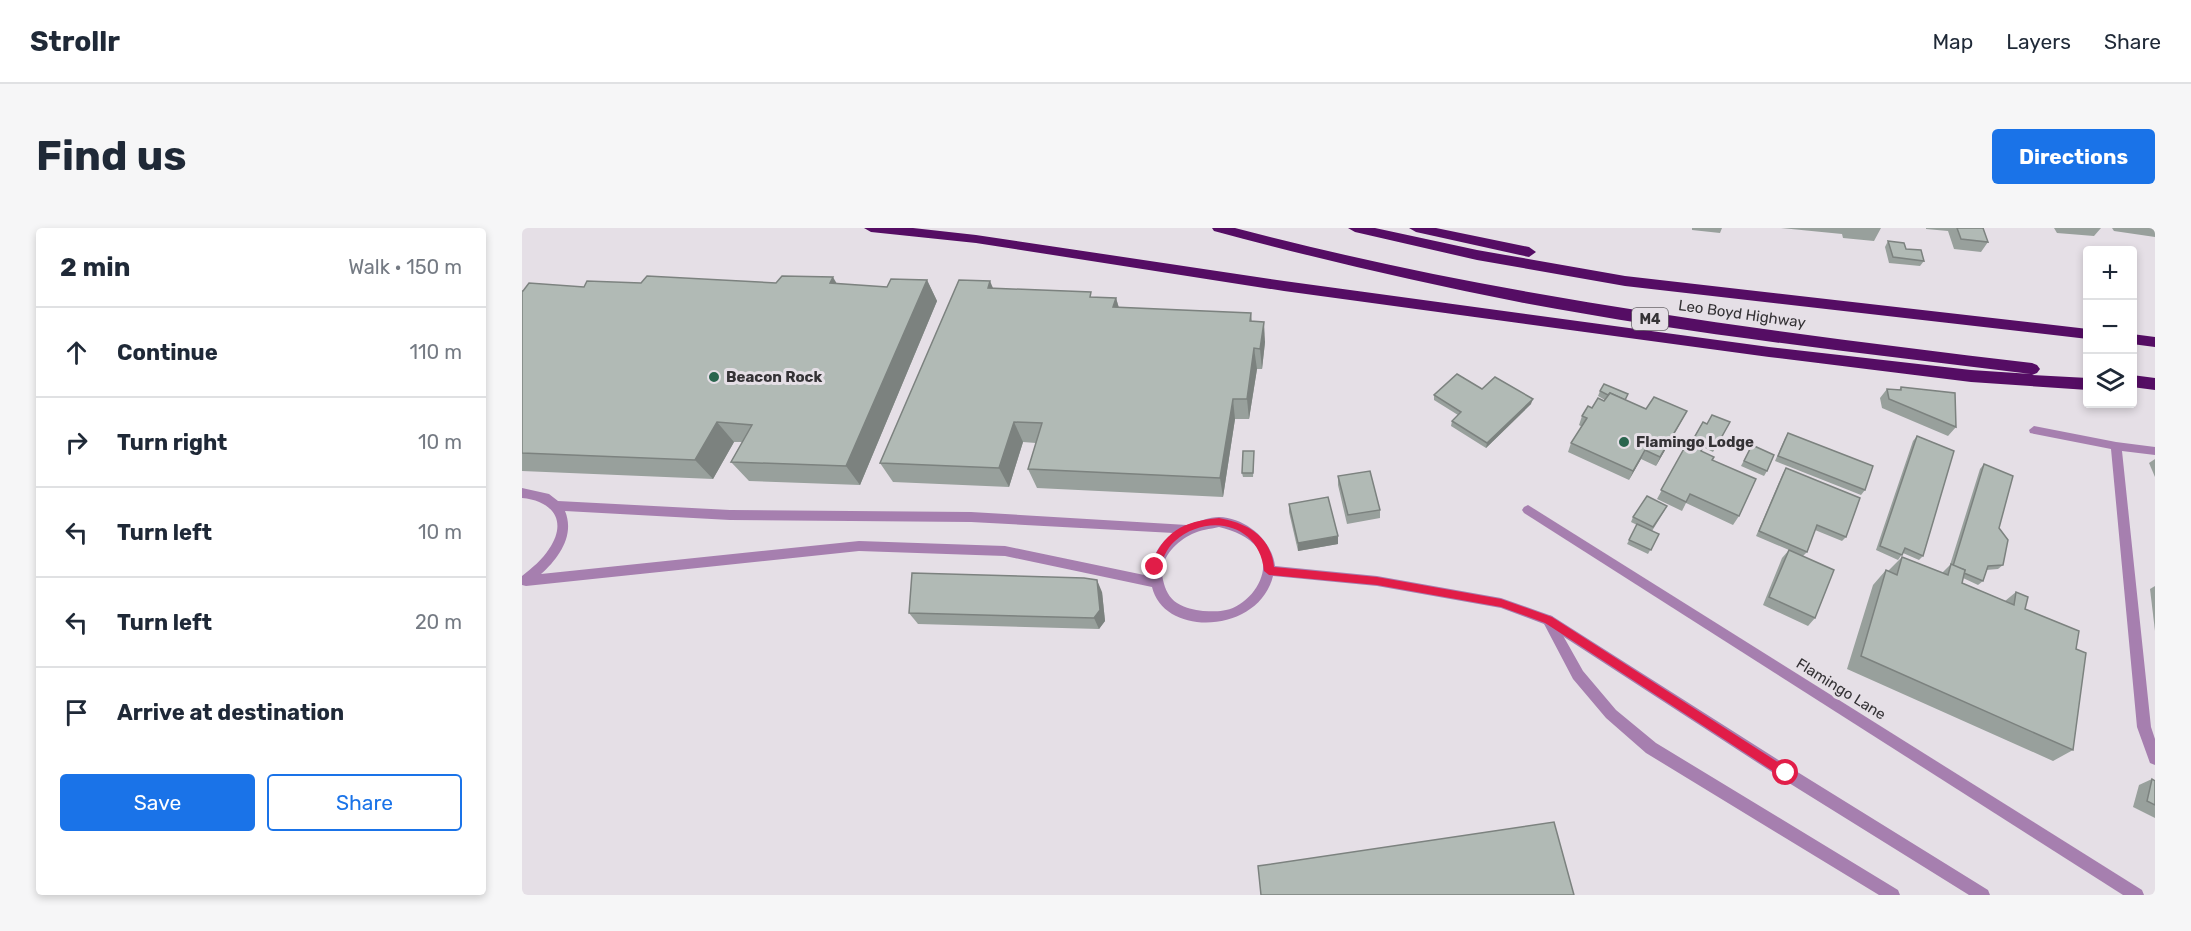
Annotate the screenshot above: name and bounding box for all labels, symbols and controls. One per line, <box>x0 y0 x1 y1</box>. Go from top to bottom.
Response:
text: Strollr <box>30 25 120 58</box>
text: Map <box>1932 29 1973 54</box>
text: Layers <box>2006 29 2071 54</box>
text: Share <box>2104 29 2161 54</box>
button: Directions <box>1992 129 2155 184</box>
text: Find us <box>36 131 187 181</box>
map controls <box>2083 246 2137 408</box>
button: + <box>2083 246 2137 300</box>
text: 2 min <box>60 252 130 283</box>
text: Walk · 150 m <box>348 255 462 279</box>
street label: Leo Boyd Highway <box>1677 296 1807 332</box>
button: − <box>2083 300 2137 354</box>
road number: M4 <box>1632 308 1668 330</box>
icon: ahead <box>60 336 93 369</box>
text: Continue <box>117 339 218 366</box>
text: 110 m <box>410 340 462 364</box>
button: layers <box>2083 354 2137 408</box>
place label: Beacon Rock <box>726 368 822 386</box>
marker: Beacon Rock <box>707 370 721 384</box>
icon: right <box>60 426 93 459</box>
text: Turn right <box>117 429 227 456</box>
text: 10 m <box>418 430 462 454</box>
place label: Flamingo Lodge <box>1636 433 1754 451</box>
marker: Flamingo Lodge <box>1617 435 1631 449</box>
icon: left <box>60 516 93 549</box>
text: Turn left <box>117 519 212 546</box>
text: 10 m <box>418 520 462 544</box>
route end <box>1141 553 1167 579</box>
icon: left <box>60 606 93 639</box>
text: Turn left <box>117 609 212 636</box>
text: 20 m <box>415 610 462 634</box>
street label: Flamingo Lane <box>1793 654 1889 724</box>
icon: arrive <box>60 696 93 729</box>
text: Arrive at destination <box>117 699 344 726</box>
route start <box>1772 759 1798 785</box>
button: Save <box>60 774 255 831</box>
button: Share <box>267 774 462 831</box>

